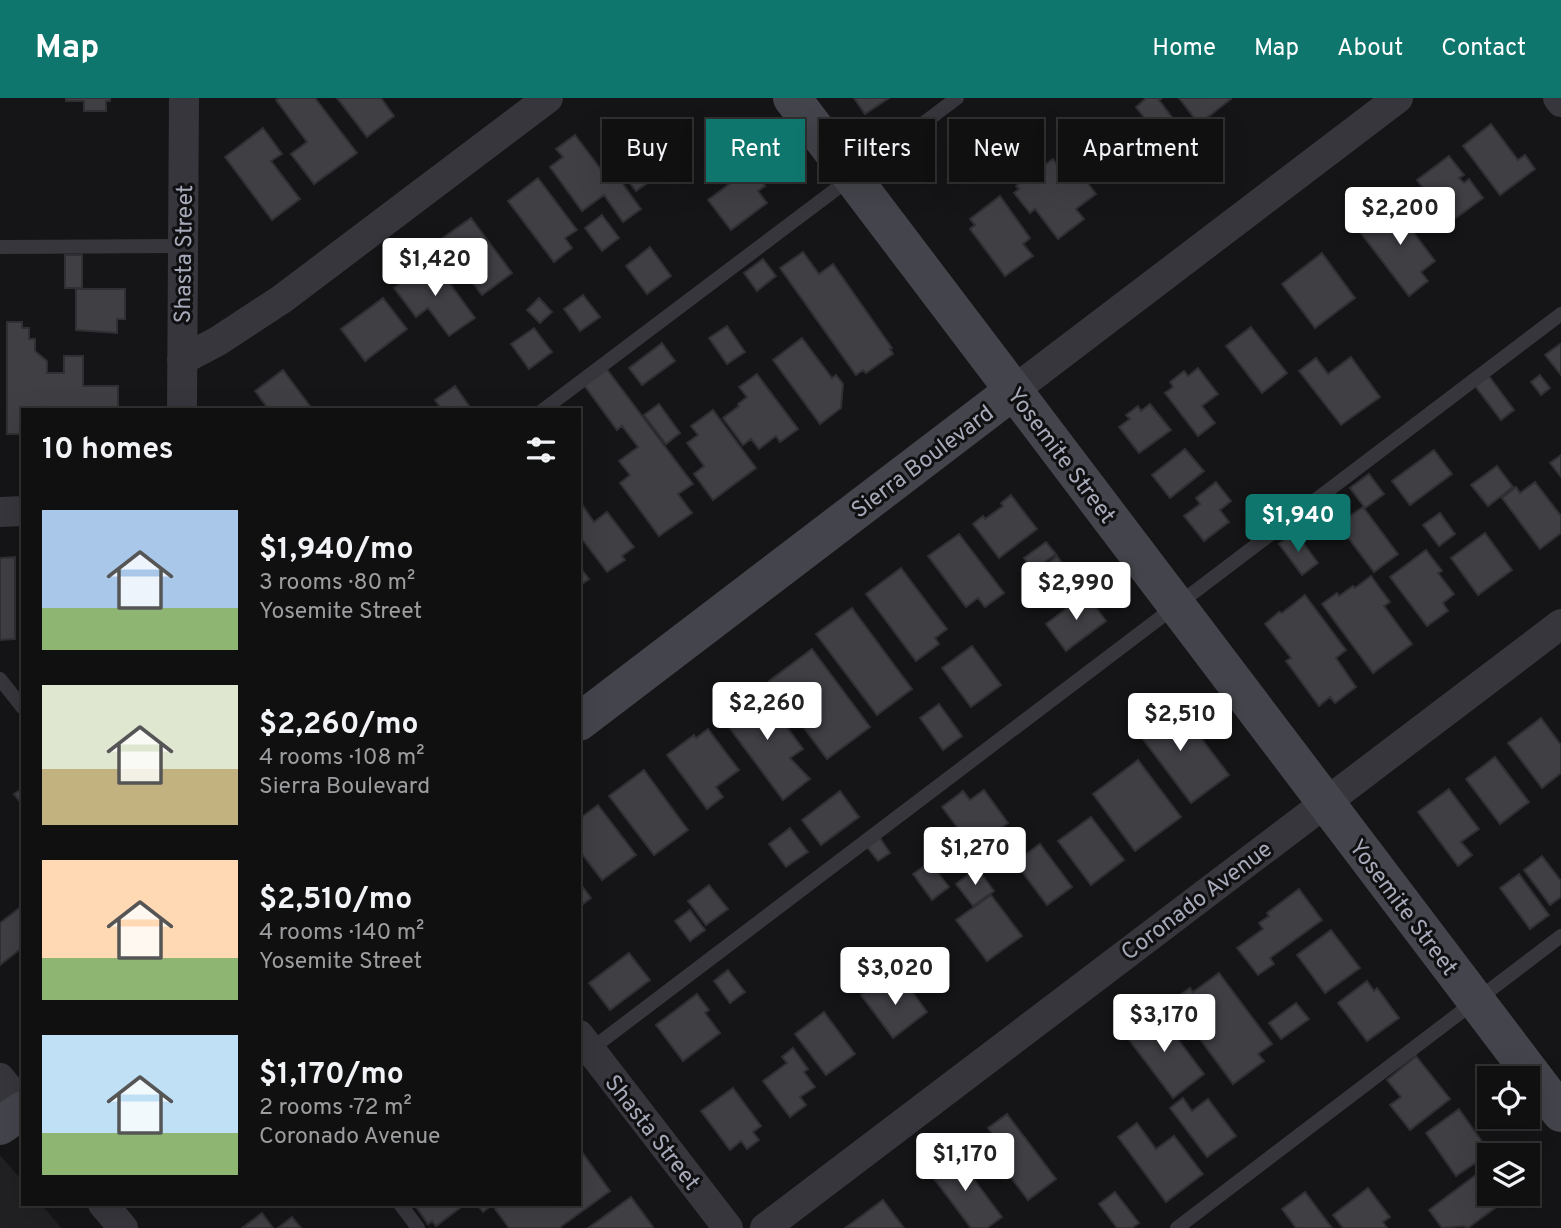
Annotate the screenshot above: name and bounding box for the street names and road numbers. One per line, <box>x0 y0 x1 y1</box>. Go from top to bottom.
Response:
street label: Shasta Street <box>170 184 201 324</box>
street label: Yosemite Street <box>999 383 1121 530</box>
street label: Sierra Boulevard <box>846 400 1001 526</box>
street label: Yosemite Street <box>1341 835 1463 982</box>
street label: Coronado Avenue <box>1116 836 1279 968</box>
street label: Shasta Street <box>597 1070 705 1197</box>

